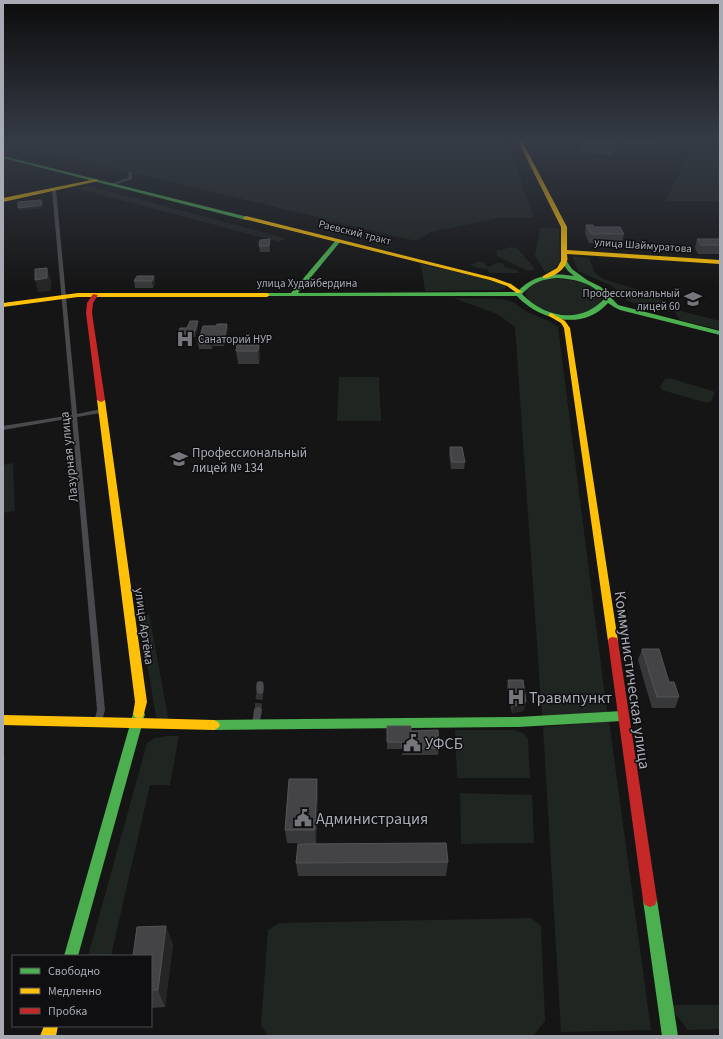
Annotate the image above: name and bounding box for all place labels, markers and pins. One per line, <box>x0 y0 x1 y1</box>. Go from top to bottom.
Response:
place label: Профессиональный лицей 60 <box>583 286 680 314</box>
school or university icon: Профессиональный лицей 60 <box>683 289 703 309</box>
hospital icon: Санаторий НУР <box>175 329 195 349</box>
place label: Санаторий НУР <box>198 332 272 347</box>
place label: Профессиональный лицей № 134 <box>192 444 307 477</box>
school or university icon: Профессиональный лицей № 134 <box>169 449 189 469</box>
hospital icon: Травмпункт <box>506 687 526 707</box>
place label: Травмпункт <box>529 687 612 709</box>
public building icon: УФСБ <box>402 733 422 753</box>
place label: УФСБ <box>425 733 463 755</box>
public building icon: Администрация <box>293 808 313 828</box>
place label: Администрация <box>316 808 428 830</box>

